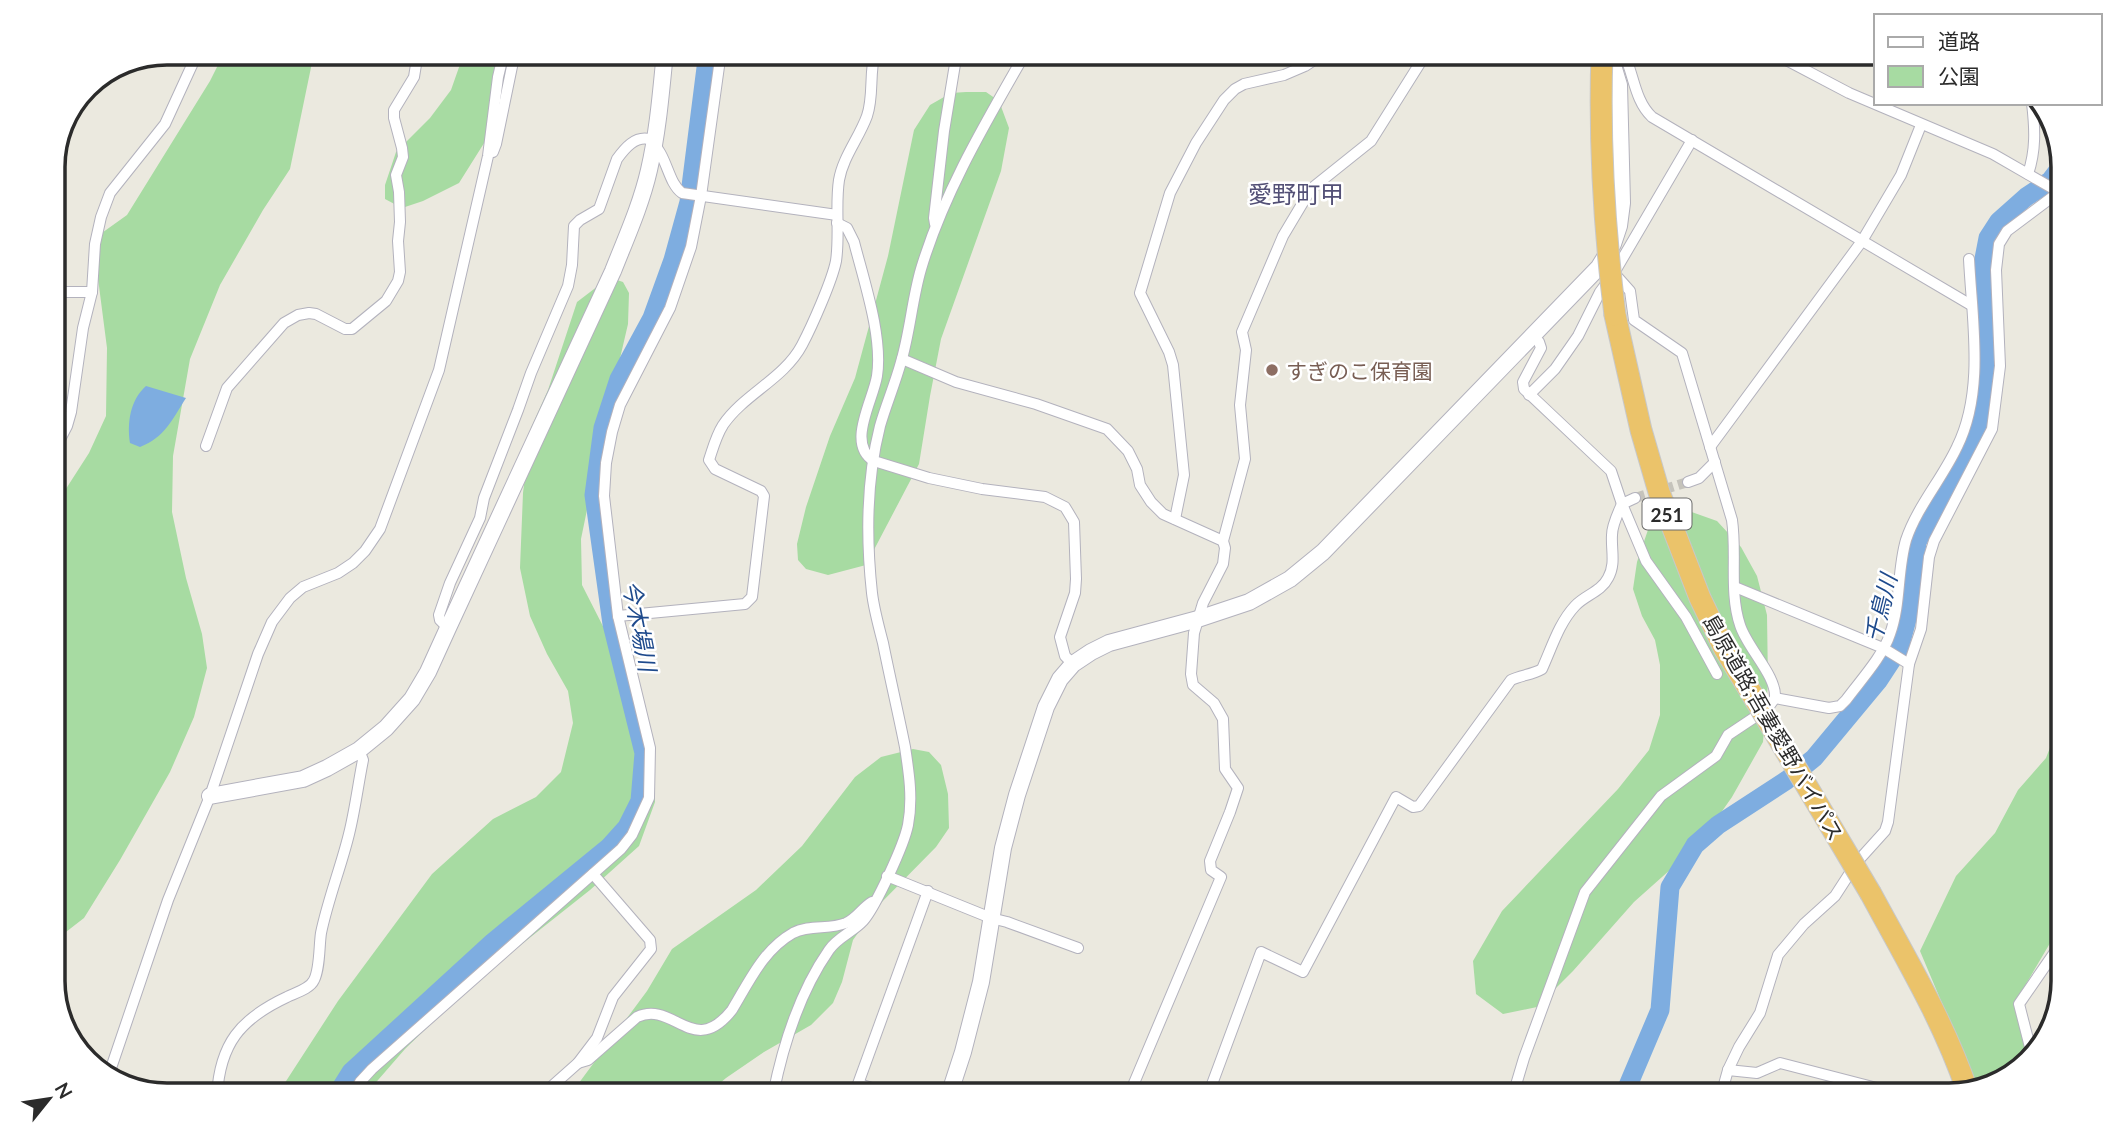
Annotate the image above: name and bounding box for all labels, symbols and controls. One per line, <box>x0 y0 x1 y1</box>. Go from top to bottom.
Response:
legend <box>1874 14 2102 105</box>
text: 道路 <box>1938 28 1980 53</box>
text: 公園 <box>1938 63 1980 88</box>
district label: 愛野町甲 <box>1248 179 1344 208</box>
place label: すぎのこ保育園 <box>1286 358 1433 383</box>
marker: すぎのこ保育園 <box>1264 362 1280 378</box>
road number: 251 <box>1642 499 1692 530</box>
water label: 千鳥川 <box>1858 568 1903 645</box>
water label: 今木場川 <box>617 578 663 677</box>
street label: 島原道路;吾妻愛野バイパス <box>1699 609 1849 845</box>
north arrow <box>14 1064 84 1134</box>
text: N <box>51 1078 78 1102</box>

